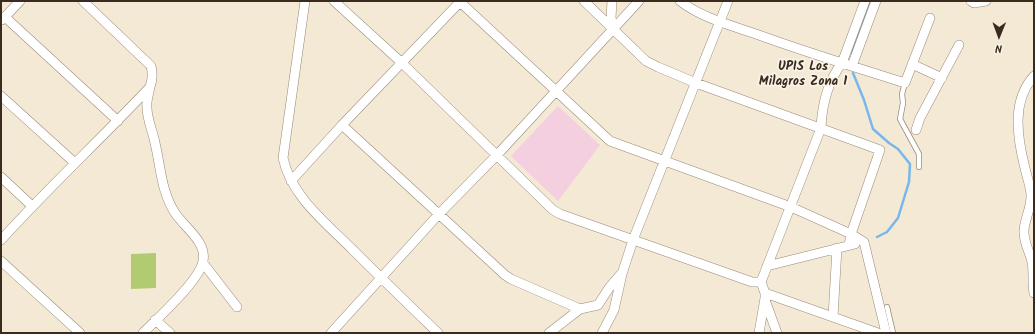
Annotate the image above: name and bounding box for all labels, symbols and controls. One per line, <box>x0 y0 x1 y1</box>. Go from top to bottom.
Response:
north arrow <box>979 16 1019 56</box>
text: N <box>995 39 1002 57</box>
district label: UPIS Los Milagros Zona 1 <box>759 60 847 91</box>

